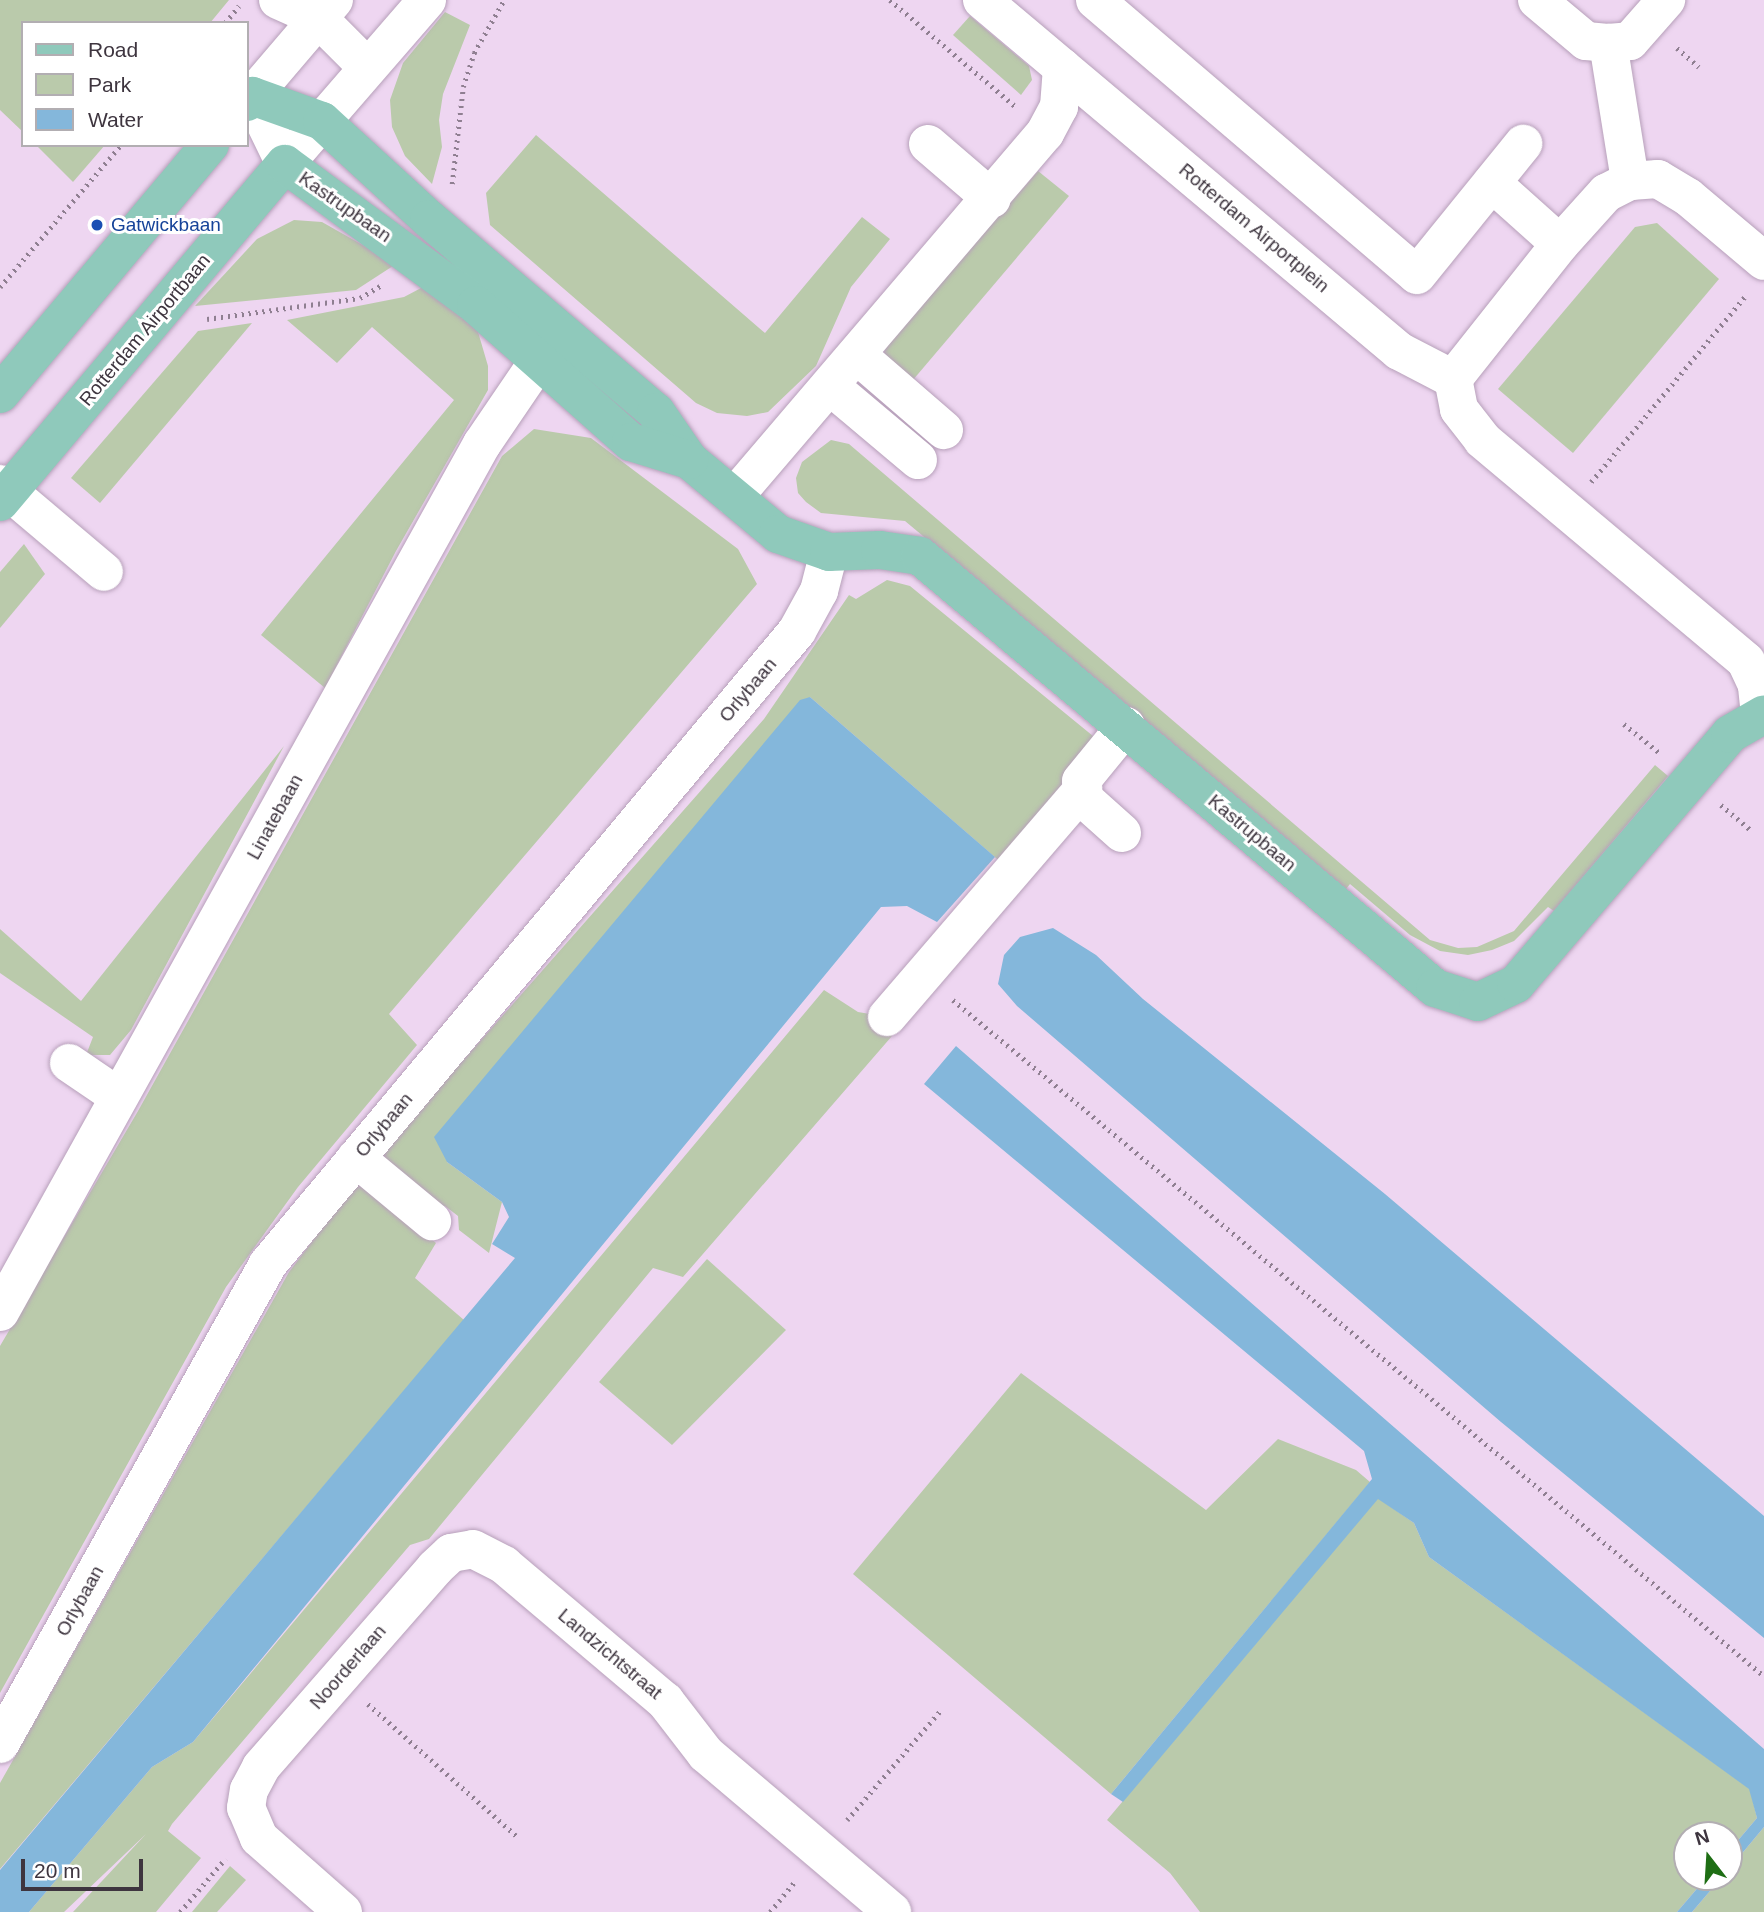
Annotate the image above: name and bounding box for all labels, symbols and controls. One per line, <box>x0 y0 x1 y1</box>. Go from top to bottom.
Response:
legend <box>21 21 248 147</box>
text: Road <box>88 38 138 61</box>
text: Park <box>88 73 131 96</box>
text: Water <box>88 108 143 131</box>
street label: Rotterdam Airportplein <box>1174 158 1334 298</box>
street label: Kastrupbaan <box>294 167 396 247</box>
place label: Gatwickbaan <box>111 214 221 236</box>
marker: Gatwickbaan <box>89 217 105 233</box>
street label: Rotterdam Airportbaan <box>74 249 216 411</box>
street label: Orlybaan <box>714 653 782 727</box>
street label: Linatebaan <box>242 770 308 864</box>
street label: Kastrupbaan <box>1203 790 1301 876</box>
street label: Orlybaan <box>350 1088 418 1162</box>
street label: Orlybaan <box>51 1562 109 1640</box>
street label: Landzichtstraat <box>553 1604 667 1704</box>
street label: Noorderlaan <box>305 1620 391 1714</box>
north arrow <box>1673 1821 1743 1891</box>
text: N <box>1693 1825 1712 1849</box>
scale bar <box>24 1846 147 1890</box>
text: 20 m <box>34 1859 81 1882</box>

